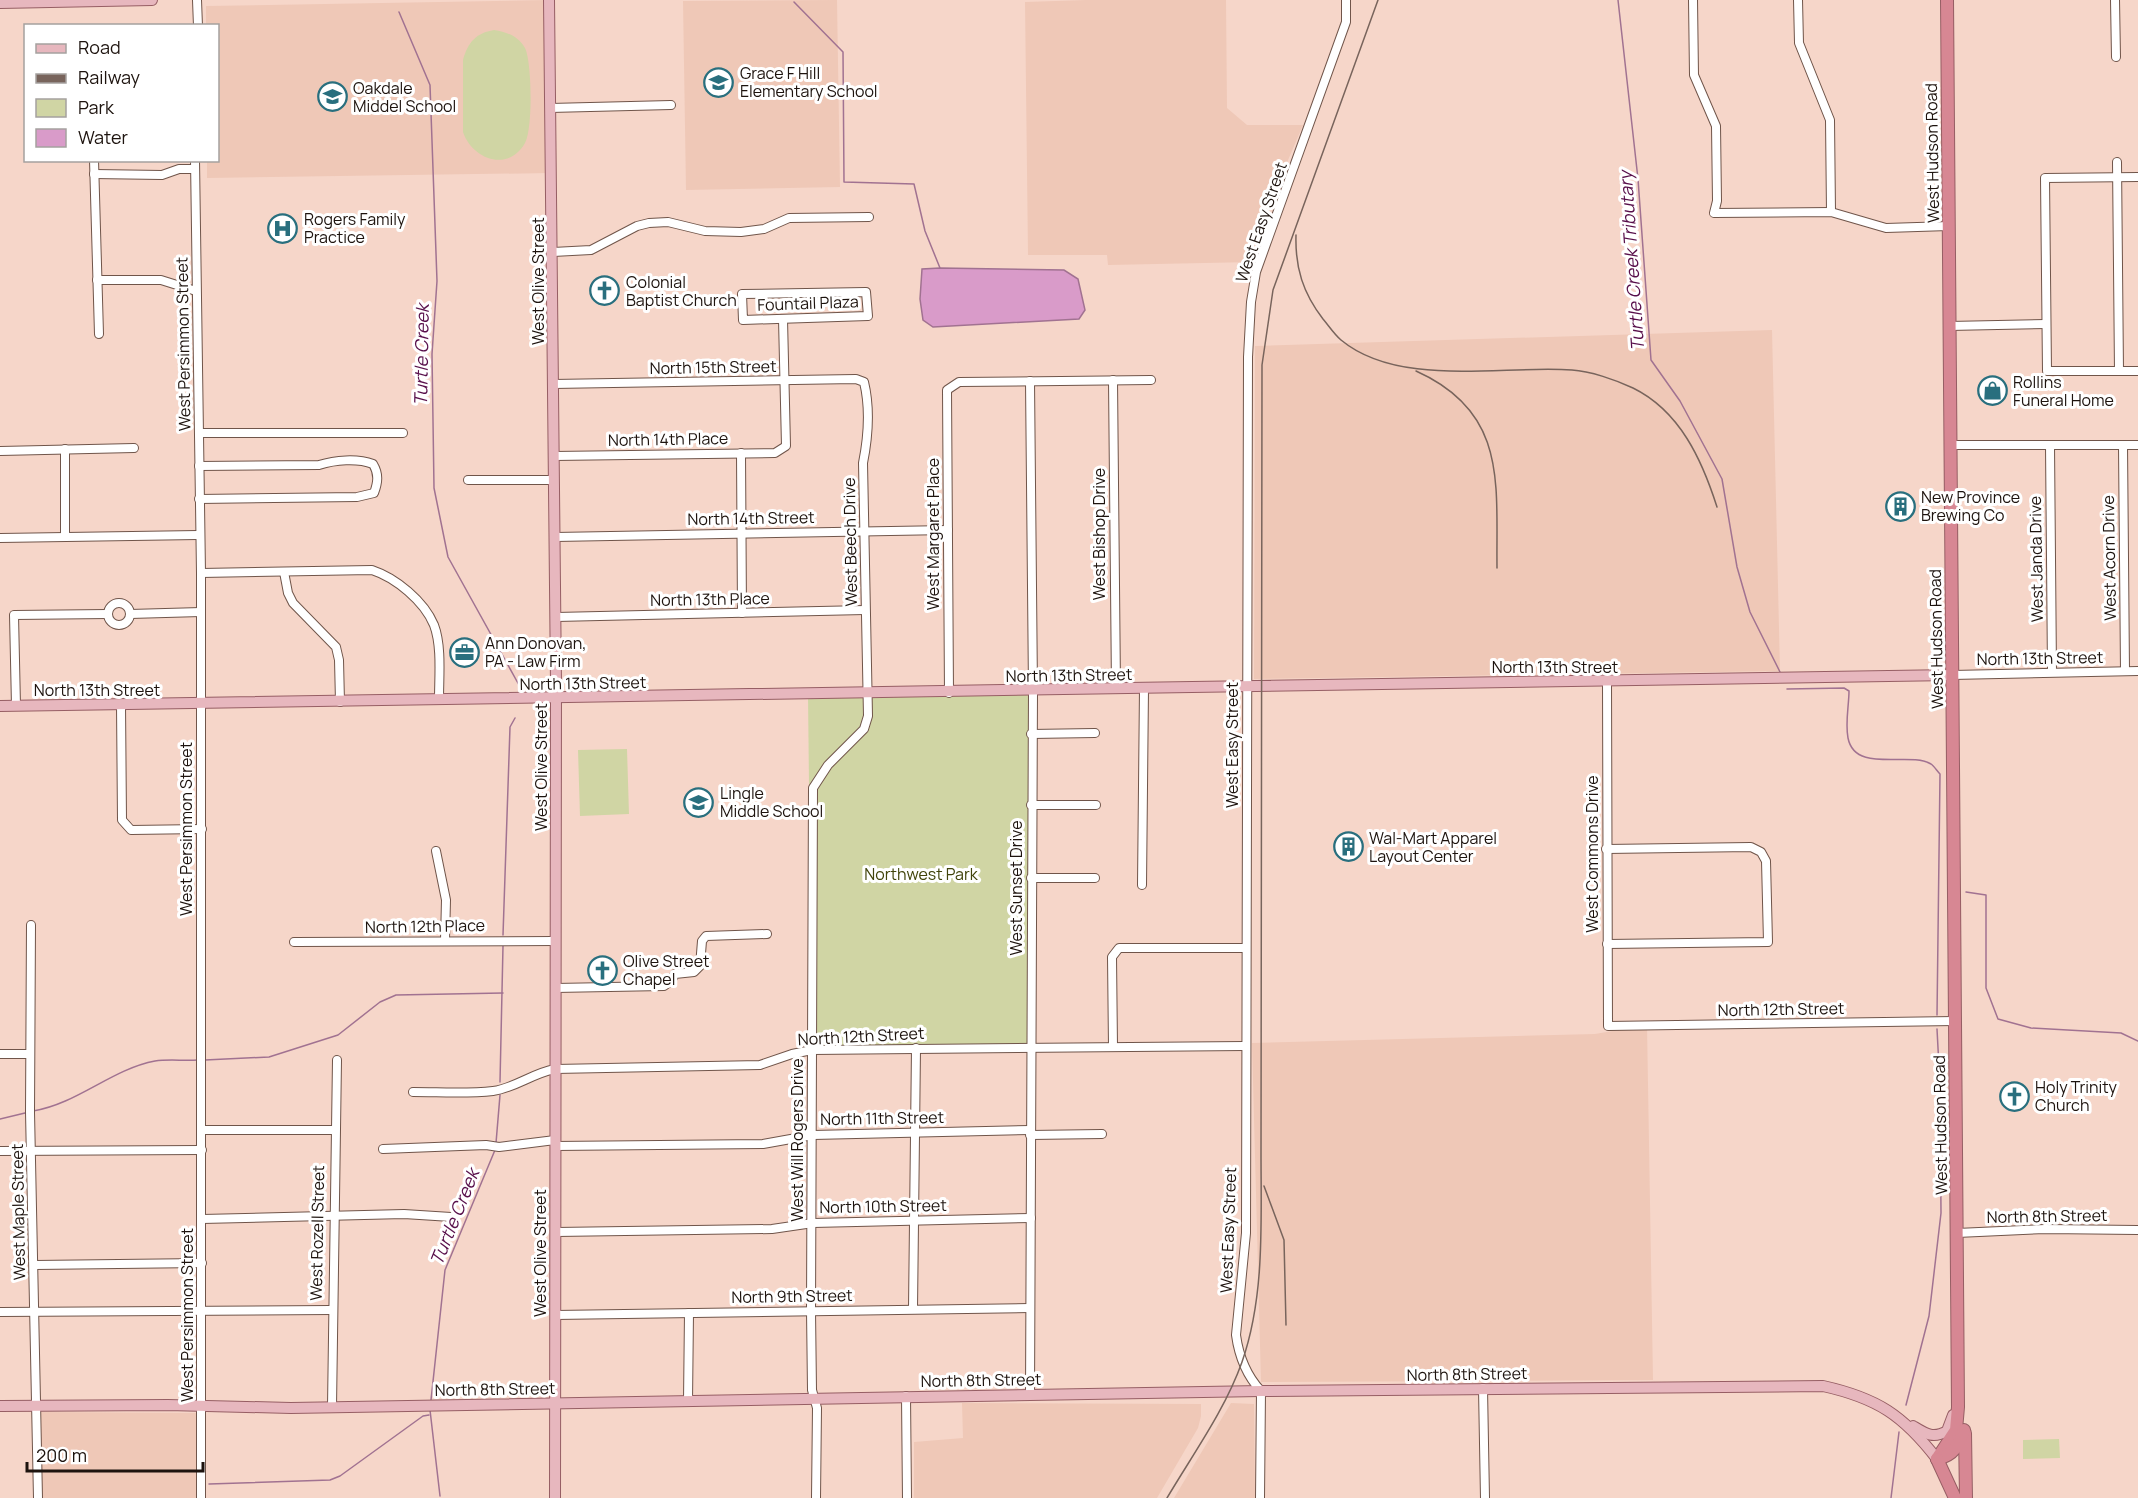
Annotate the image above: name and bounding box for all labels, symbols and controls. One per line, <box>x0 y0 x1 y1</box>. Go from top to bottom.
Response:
legend <box>24 24 219 162</box>
text: Road <box>78 35 121 59</box>
place label: Grace F Hill Elementary School <box>740 62 878 102</box>
text: Railway <box>78 65 140 89</box>
school or university icon: Grace F Hill Elementary School <box>703 66 735 98</box>
place label: Oakdale Middel School <box>353 77 456 117</box>
school or university icon: Oakdale Middel School <box>316 81 348 113</box>
street label: West Hudson Road <box>1920 83 1944 223</box>
text: Park <box>78 95 115 119</box>
text: Water <box>78 125 128 149</box>
street label: West Easy Street <box>1230 159 1292 285</box>
water label: Turtle Creek Tributary <box>1613 168 1649 352</box>
place label: Rogers Family Practice <box>304 208 406 248</box>
hospital icon: Rogers Family Practice <box>267 212 299 244</box>
street label: West Olive Street <box>527 217 549 345</box>
street label: West Persimmon Street <box>170 257 196 431</box>
place label: Colonial Baptist Church <box>626 271 737 311</box>
church icon: Colonial Baptist Church <box>589 275 621 307</box>
street label: Fountail Plaza <box>757 290 859 316</box>
water label: Turtle Creek <box>408 301 434 406</box>
street label: North 15th Street <box>649 355 777 379</box>
place label: Rollins Funeral Home <box>2013 371 2114 411</box>
shop icon: Rollins Funeral Home <box>1976 375 2008 407</box>
street label: North 14th Place <box>608 427 728 451</box>
street label: West Margaret Place <box>922 458 944 610</box>
street label: West Bishop Drive <box>1088 468 1110 600</box>
street label: West Beech Drive <box>838 477 862 607</box>
place label: New Province Brewing Co <box>1921 486 2020 526</box>
building icon: New Province Brewing Co <box>1884 490 1916 522</box>
street label: West Acorn Drive <box>2097 495 2121 621</box>
street label: West Janda Drive <box>2024 496 2048 622</box>
street label: North 14th Street <box>687 506 815 530</box>
street label: West Hudson Road <box>1924 569 1948 709</box>
street label: North 13th Place <box>650 587 770 611</box>
place label: Ann Donovan, PA - Law Firm <box>485 632 586 672</box>
office icon: Ann Donovan, PA - Law Firm <box>448 636 480 668</box>
street label: North 13th Street <box>1977 646 2103 670</box>
street label: North 13th Street <box>1492 656 1618 678</box>
street label: North 13th Street <box>1006 663 1132 687</box>
street label: North 13th Street <box>520 671 646 695</box>
street label: North 13th Street <box>34 679 160 701</box>
street label: West Easy Street <box>1221 682 1243 808</box>
street label: West Olive Street <box>530 703 552 831</box>
street label: West Persimmon Street <box>175 742 197 916</box>
street label: West Commons Drive <box>1581 775 1603 933</box>
place label: Lingle Middle School <box>720 782 823 822</box>
school or university icon: Lingle Middle School <box>683 786 715 818</box>
street label: West Sunset Drive <box>1005 820 1027 956</box>
place label: Wal-Mart Apparel Layout Center <box>1369 827 1497 867</box>
building icon: Wal-Mart Apparel Layout Center <box>1332 831 1364 863</box>
park label: Northwest Park <box>864 863 979 885</box>
street label: North 12th Place <box>365 914 485 938</box>
place label: Olive Street Chapel <box>623 950 709 990</box>
church icon: Olive Street Chapel <box>586 954 618 986</box>
street label: North 12th Street <box>1717 997 1845 1021</box>
street label: North 12th Street <box>797 1022 925 1050</box>
street label: West Hudson Road <box>1928 1055 1952 1195</box>
street label: West Will Rogers Drive <box>786 1058 808 1222</box>
place label: Holy Trinity Church <box>2035 1076 2117 1116</box>
church icon: Holy Trinity Church <box>1998 1080 2030 1112</box>
street label: North 11th Street <box>820 1106 944 1130</box>
street label: West Maple Street <box>6 1144 30 1280</box>
water label: Turtle Creek <box>424 1162 485 1268</box>
street label: West Rozell Street <box>305 1165 329 1301</box>
street label: West Easy Street <box>1215 1167 1241 1293</box>
street label: West Olive Street <box>529 1189 551 1317</box>
street label: North 10th Street <box>819 1194 947 1218</box>
street label: North 8th Street <box>1986 1204 2108 1228</box>
street label: West Persimmon Street <box>176 1228 198 1402</box>
street label: North 9th Street <box>731 1284 853 1308</box>
street label: North 8th Street <box>1406 1362 1528 1386</box>
street label: North 8th Street <box>920 1368 1042 1392</box>
street label: North 8th Street <box>434 1377 556 1401</box>
scale bar <box>27 1435 202 1473</box>
text: 200 m <box>36 1443 87 1467</box>

